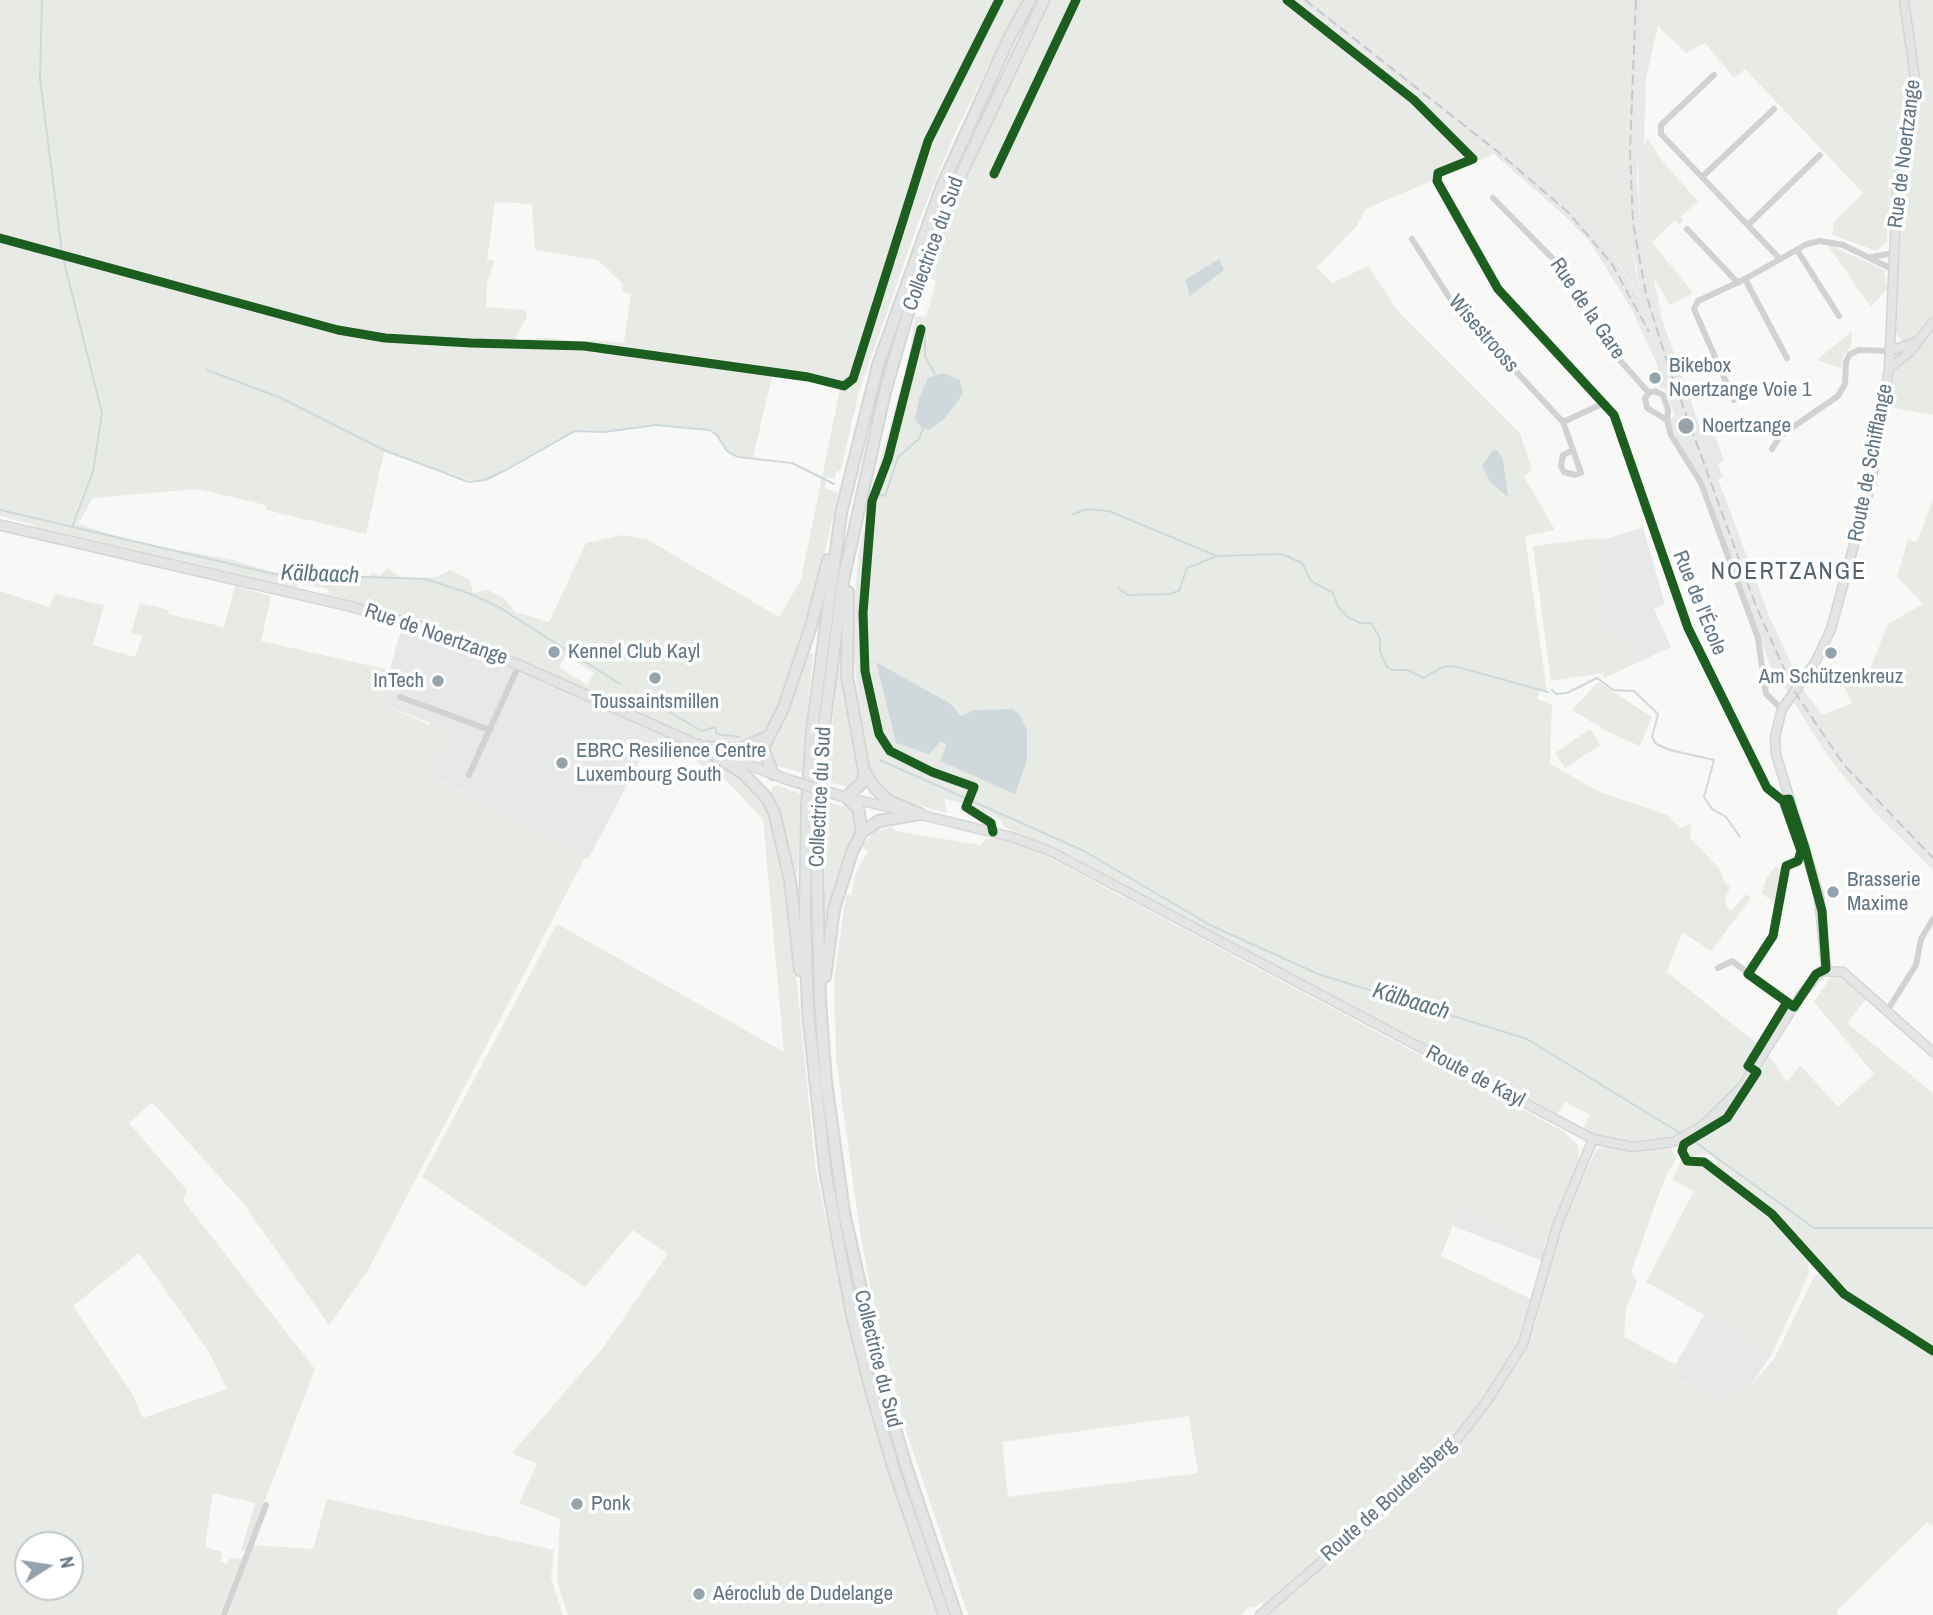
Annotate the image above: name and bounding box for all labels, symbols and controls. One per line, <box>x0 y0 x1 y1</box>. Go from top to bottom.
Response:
street label: Rue de Noertzange <box>1883 78 1927 230</box>
street label: Collectrice du Sud <box>898 174 970 314</box>
street label: Rue de la Gare <box>1544 254 1630 364</box>
street label: Wisestrooss <box>1442 290 1524 378</box>
place label: Bikebox Noertzange Voie 1 <box>1669 353 1812 403</box>
marker: Bikebox Noertzange Voie 1 <box>1647 370 1663 386</box>
street label: Route de Schifflange <box>1843 382 1899 544</box>
place label: Noertzange <box>1702 413 1791 439</box>
marker: Noertzange <box>1676 416 1696 436</box>
street label: Rue de l'École <box>1667 547 1731 659</box>
district label: NOERTZANGE <box>1712 559 1866 587</box>
water label: Kälbaach <box>280 560 360 590</box>
street label: Rue de Noertzange <box>361 599 511 671</box>
place label: Kennel Club Kayl <box>568 639 700 665</box>
marker: Kennel Club Kayl <box>546 644 562 660</box>
marker: Am Schützenkreuz <box>1823 645 1839 661</box>
place label: Am Schützenkreuz <box>1759 664 1903 690</box>
place label: InTech <box>373 668 424 694</box>
marker: Toussaintsmillen <box>647 670 663 686</box>
marker: InTech <box>430 673 446 689</box>
place label: Toussaintsmillen <box>591 689 719 715</box>
street label: Collectrice du Sud <box>805 726 837 868</box>
place label: EBRC Resilience Centre Luxembourg South <box>576 738 766 788</box>
marker: EBRC Resilience Centre Luxembourg South <box>554 755 570 771</box>
place label: Brasserie Maxime <box>1847 867 1921 917</box>
marker: Brasserie Maxime <box>1825 884 1841 900</box>
water label: Kälbaach <box>1369 977 1453 1027</box>
street label: Route de Kayl <box>1421 1040 1529 1114</box>
street label: Collectrice du Sud <box>848 1288 906 1430</box>
street label: Route de Boudersberg <box>1316 1433 1462 1567</box>
place label: Ponk <box>591 1491 630 1517</box>
marker: Ponk <box>569 1496 585 1512</box>
north arrow <box>14 1531 84 1601</box>
text: N <box>54 1554 81 1570</box>
place label: Aéroclub de Dudelange <box>713 1581 893 1607</box>
marker: Aéroclub de Dudelange <box>691 1586 707 1602</box>

